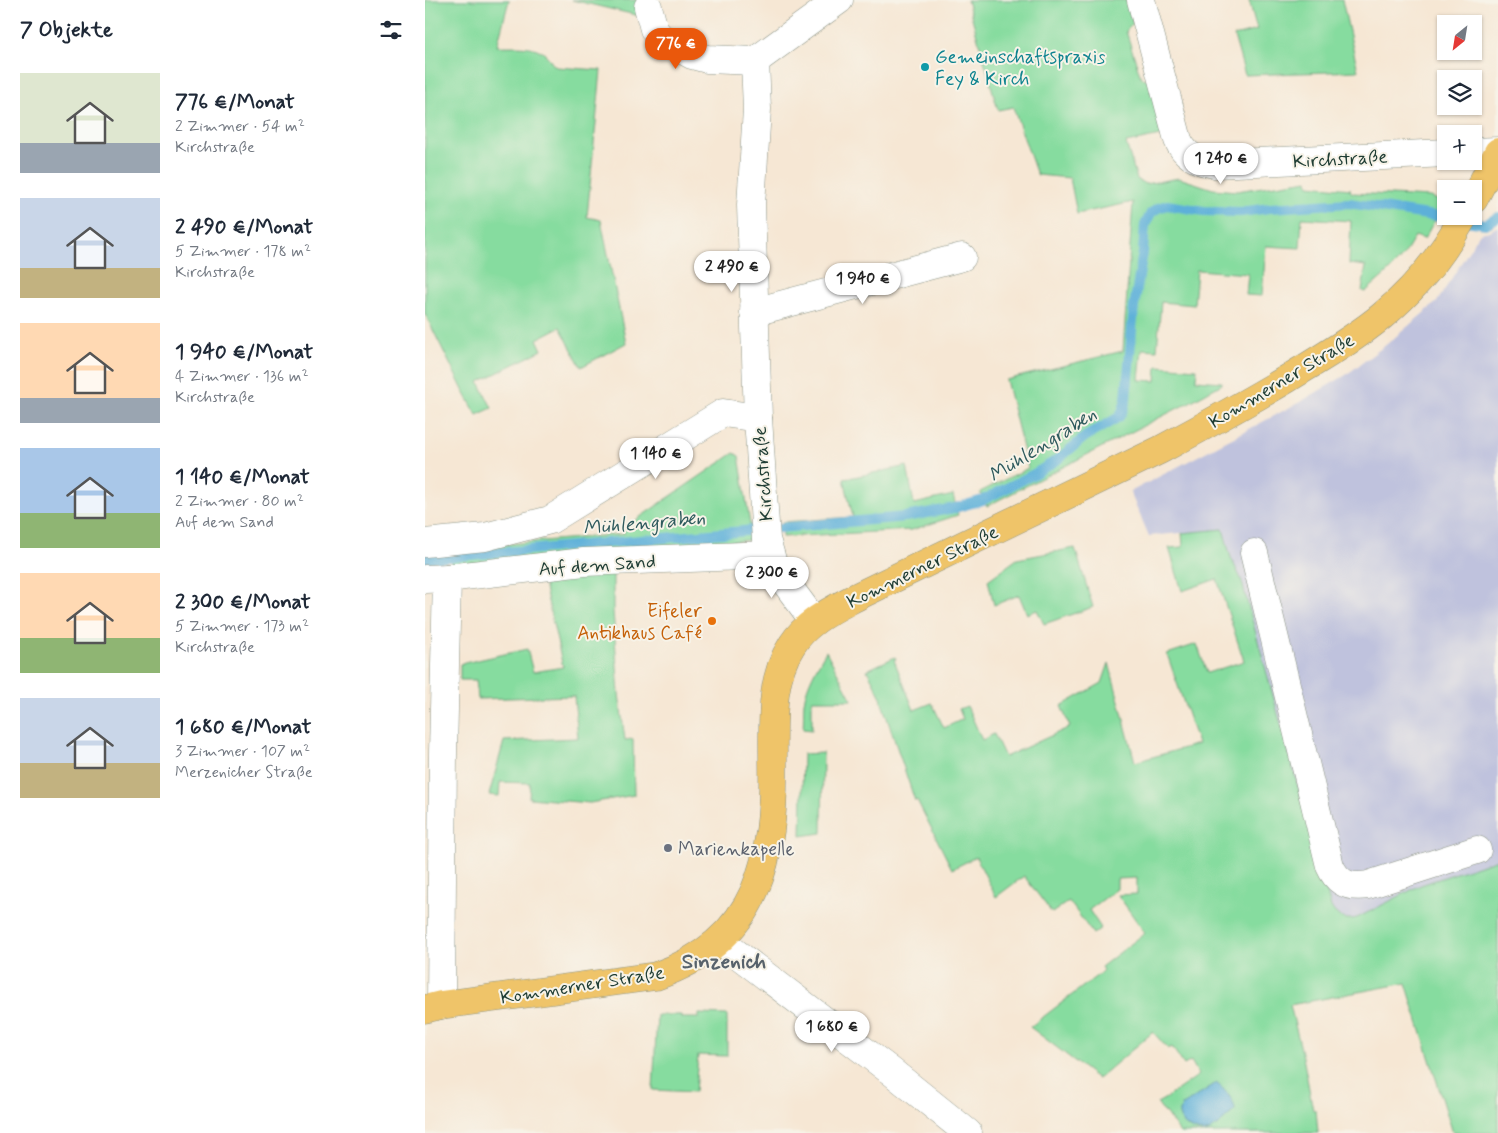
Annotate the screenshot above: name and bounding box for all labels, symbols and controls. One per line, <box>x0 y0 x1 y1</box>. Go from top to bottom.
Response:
north arrow <box>1437 15 1483 60</box>
map controls <box>1437 15 1482 225</box>
text: 7 Objekte <box>20 16 113 44</box>
icon: filters <box>377 16 405 44</box>
pin: 776 € <box>641 28 711 70</box>
text: 776 € <box>656 33 696 54</box>
place label: Gemeinschaftspraxis Fey & Kirch <box>935 45 1106 92</box>
marker: Gemeinschaftspraxis Fey & Kirch <box>919 61 931 73</box>
button: layers <box>1437 70 1482 115</box>
text: 776 €/Monat <box>175 88 295 116</box>
icon: home <box>60 93 120 153</box>
text: 2 Zimmer · 54 m² <box>175 116 305 137</box>
button: + <box>1437 125 1482 170</box>
text: Kirchstraße <box>175 137 255 158</box>
pin: 1 240 € <box>1175 142 1267 185</box>
street label: Kirchstraße <box>1292 145 1388 174</box>
text: 1 240 € <box>1194 148 1248 169</box>
button: − <box>1437 180 1482 225</box>
text: 2 490 €/Monat <box>175 213 313 241</box>
icon: home <box>60 218 120 278</box>
text: 5 Zimmer · 178 m² <box>175 241 311 262</box>
pin: 2 490 € <box>686 250 778 293</box>
text: 2 490 € <box>705 256 759 277</box>
text: Kirchstraße <box>175 262 255 283</box>
pin: 1 940 € <box>817 262 909 305</box>
text: 1 940 € <box>836 268 890 289</box>
street label: Kommerner Straße <box>1204 328 1359 435</box>
text: 1 940 €/Monat <box>175 338 313 366</box>
icon: home <box>60 343 120 403</box>
text: 4 Zimmer · 136 m² <box>175 366 308 387</box>
text: Kirchstraße <box>175 387 255 408</box>
water label: Mühlengraben <box>984 401 1102 489</box>
street label: Kirchstraße <box>748 426 779 522</box>
pin: 1 140 € <box>610 438 702 480</box>
text: 1 140 € <box>630 443 682 464</box>
text: 1 140 €/Monat <box>175 463 310 491</box>
icon: home <box>60 468 120 528</box>
text: 2 Zimmer · 80 m² <box>175 491 304 512</box>
water label: Mühlengraben <box>582 505 706 542</box>
text: Auf dem Sand <box>175 512 274 533</box>
street label: Kommerner Straße <box>843 520 1003 615</box>
street label: Auf dem Sand <box>538 549 657 582</box>
pin: 2 300 € <box>726 556 818 599</box>
text: 2 300 € <box>746 562 798 583</box>
text: 2 300 €/Monat <box>175 588 311 616</box>
icon: home <box>60 593 120 653</box>
place label: Eifeler Antikhaus Café <box>577 599 702 646</box>
marker: Eifeler Antikhaus Café <box>706 615 718 627</box>
text: 5 Zimmer · 173 m² <box>175 616 309 637</box>
text: Kirchstraße <box>175 637 255 658</box>
text: 1 680 €/Monat <box>175 713 311 741</box>
icon: home <box>60 718 120 778</box>
text: 3 Zimmer · 107 m² <box>175 741 310 762</box>
text: Merzenicher Straße <box>175 762 313 783</box>
place label: Marienkapelle <box>678 837 795 862</box>
marker: Marienkapelle <box>662 842 674 854</box>
district label: Sinzenich <box>682 948 767 976</box>
street label: Kommerner Straße <box>499 960 666 1011</box>
pin: 1 680 € <box>786 1010 878 1053</box>
text: 1 680 € <box>806 1016 858 1037</box>

